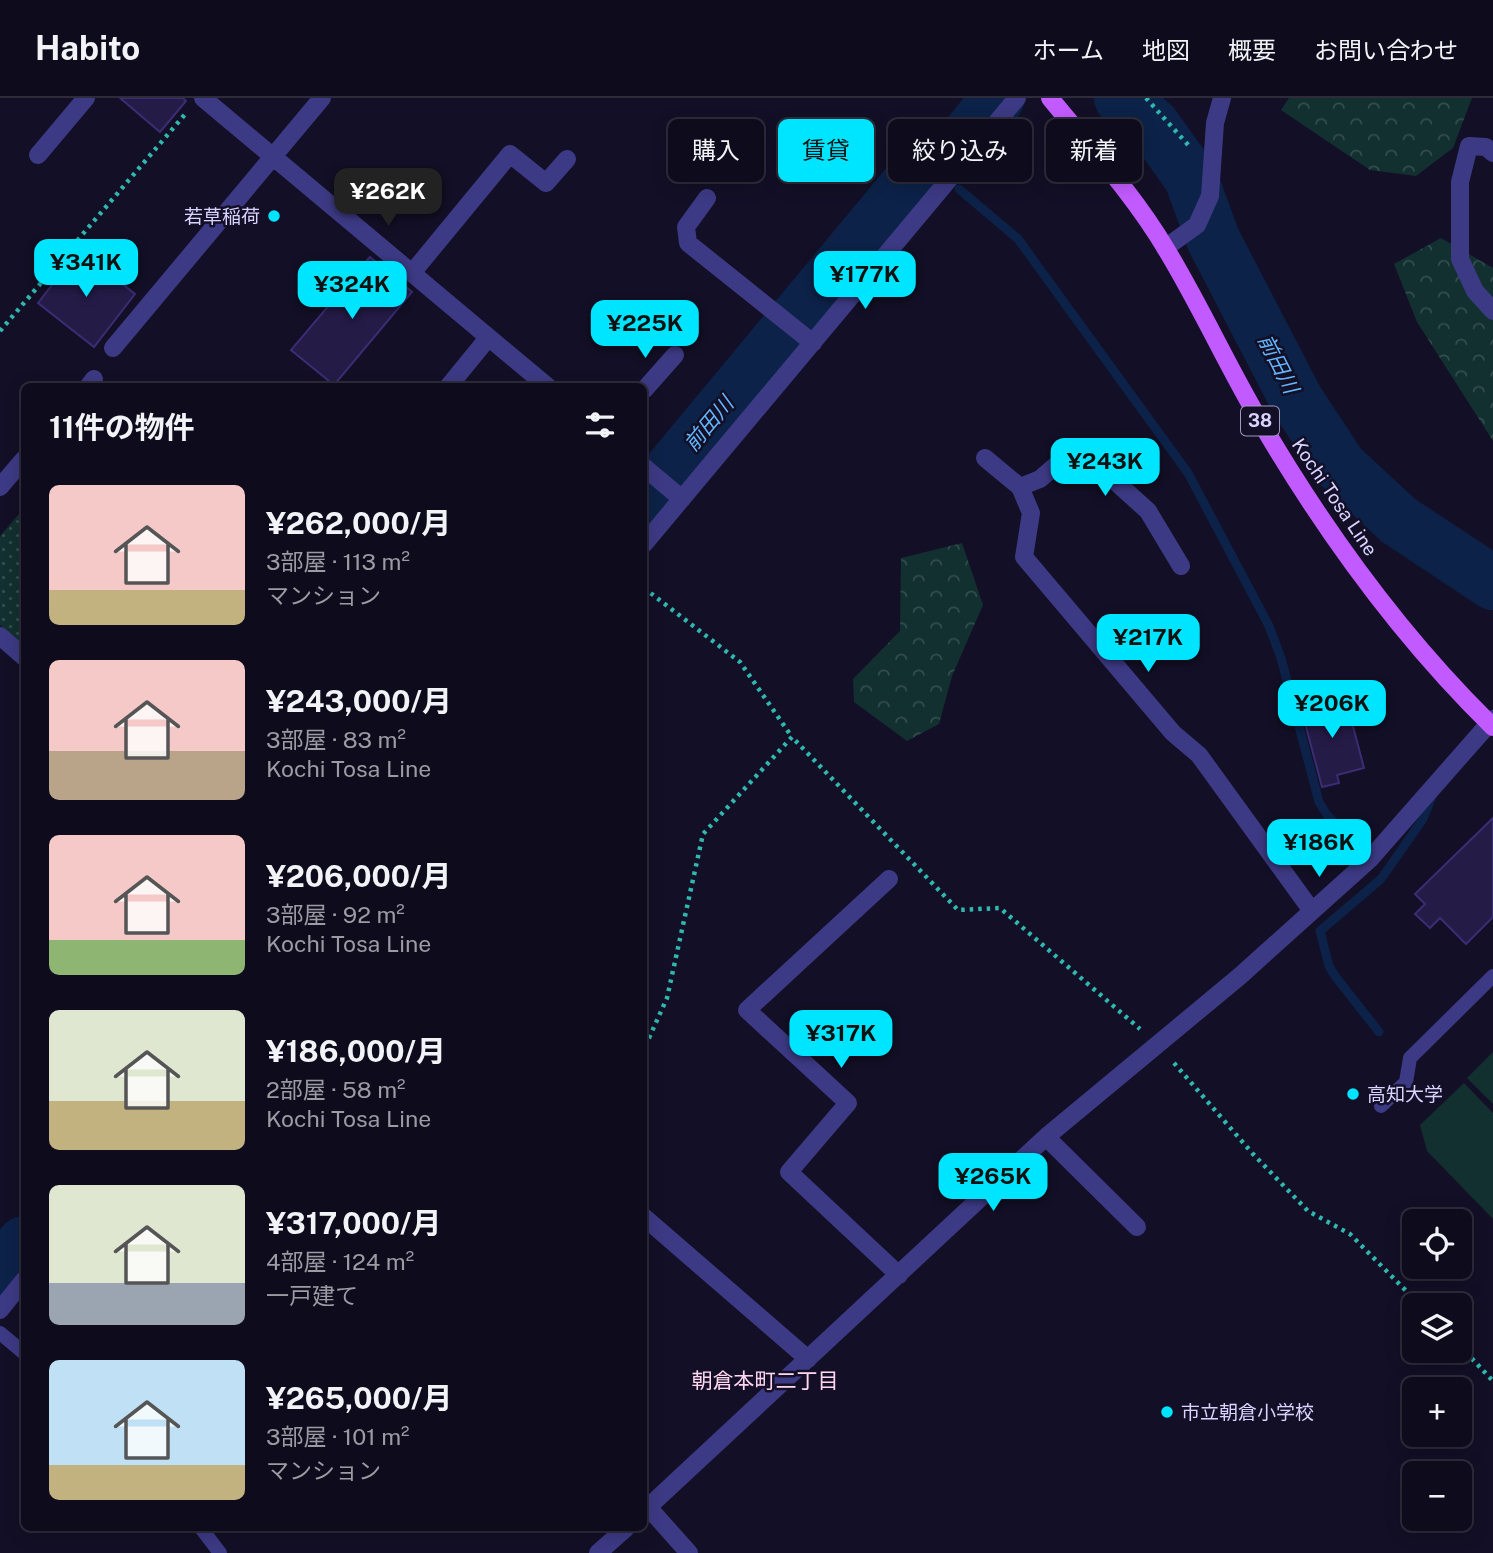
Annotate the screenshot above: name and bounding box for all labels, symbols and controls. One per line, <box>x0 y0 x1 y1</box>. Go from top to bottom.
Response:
text: Habito <box>35 29 140 67</box>
text: ホーム <box>1033 36 1104 64</box>
text: 地図 <box>1142 36 1190 64</box>
text: 概要 <box>1228 36 1276 64</box>
text: お問い合わせ <box>1314 36 1458 64</box>
chip: 購入 <box>668 119 764 182</box>
chip: 賃貸 <box>778 119 874 182</box>
chip: 絞り込み <box>888 119 1032 182</box>
chip: 新着 <box>1046 119 1142 182</box>
pin: ¥262K <box>339 169 437 228</box>
text: ¥262K <box>350 177 426 204</box>
place label: 若草稲荷 <box>184 205 260 227</box>
marker: 若草稲荷 <box>266 208 282 224</box>
pin: ¥341K <box>37 240 135 299</box>
text: ¥341K <box>50 248 122 275</box>
pin: ¥177K <box>816 252 914 311</box>
text: ¥177K <box>830 260 900 287</box>
pin: ¥324K <box>303 262 401 321</box>
text: ¥324K <box>314 270 390 297</box>
pin: ¥225K <box>596 300 694 360</box>
text: ¥225K <box>607 309 683 336</box>
water label: 前田川 <box>1253 330 1305 399</box>
water label: 前田川 <box>679 390 740 456</box>
icon: filters <box>581 406 619 444</box>
road number: 38 <box>1241 407 1279 436</box>
text: 11件の物件 <box>49 409 195 445</box>
street label: Kochi Tosa Line <box>1288 434 1382 560</box>
pin: ¥243K <box>1056 438 1154 498</box>
text: ¥243K <box>1067 447 1143 474</box>
text: ¥262,000/月 <box>266 505 451 541</box>
icon: home <box>105 513 189 597</box>
text: 3部屋 · 113 m² <box>266 548 410 575</box>
text: マンション <box>266 582 381 609</box>
pin: ¥217K <box>1099 614 1197 674</box>
text: ¥217K <box>1113 623 1183 650</box>
pin: ¥206K <box>1283 680 1381 740</box>
text: ¥243,000/月 <box>266 683 452 719</box>
icon: home <box>105 688 189 772</box>
text: ¥206K <box>1294 689 1370 716</box>
text: 3部屋 · 83 m² <box>266 726 406 753</box>
text: Kochi Tosa Line <box>266 755 431 782</box>
pin: ¥186K <box>1270 820 1368 879</box>
text: ¥186K <box>1283 828 1355 855</box>
text: ¥206,000/月 <box>266 858 451 894</box>
icon: home <box>105 863 189 947</box>
text: 3部屋 · 92 m² <box>266 901 405 928</box>
text: Kochi Tosa Line <box>266 930 431 957</box>
pin: ¥317K <box>792 1010 890 1070</box>
text: ¥317K <box>805 1019 877 1046</box>
text: ¥186,000/月 <box>266 1033 446 1069</box>
icon: home <box>105 1038 189 1122</box>
text: 2部屋 · 58 m² <box>266 1076 406 1103</box>
place label: 高知大学 <box>1367 1083 1443 1105</box>
marker: 高知大学 <box>1345 1086 1361 1102</box>
text: Kochi Tosa Line <box>266 1105 431 1132</box>
pin: ¥265K <box>944 1154 1042 1213</box>
text: ¥265K <box>955 1162 1031 1189</box>
text: ¥317,000/月 <box>266 1205 442 1241</box>
map controls <box>1402 1209 1472 1531</box>
button: locate <box>1402 1209 1472 1279</box>
icon: home <box>105 1213 189 1297</box>
text: 4部屋 · 124 m² <box>266 1248 414 1275</box>
text: 一戸建て <box>266 1282 358 1309</box>
button: layers <box>1402 1293 1472 1363</box>
district label: 朝倉本町二丁目 <box>692 1368 839 1393</box>
button: + <box>1402 1377 1472 1447</box>
text: ¥265,000/月 <box>266 1380 452 1416</box>
icon: home <box>105 1388 189 1472</box>
place label: 市立朝倉小学校 <box>1181 1401 1314 1423</box>
marker: 市立朝倉小学校 <box>1159 1404 1175 1420</box>
text: 3部屋 · 101 m² <box>266 1423 410 1450</box>
text: マンション <box>266 1457 381 1484</box>
button: − <box>1402 1461 1472 1531</box>

